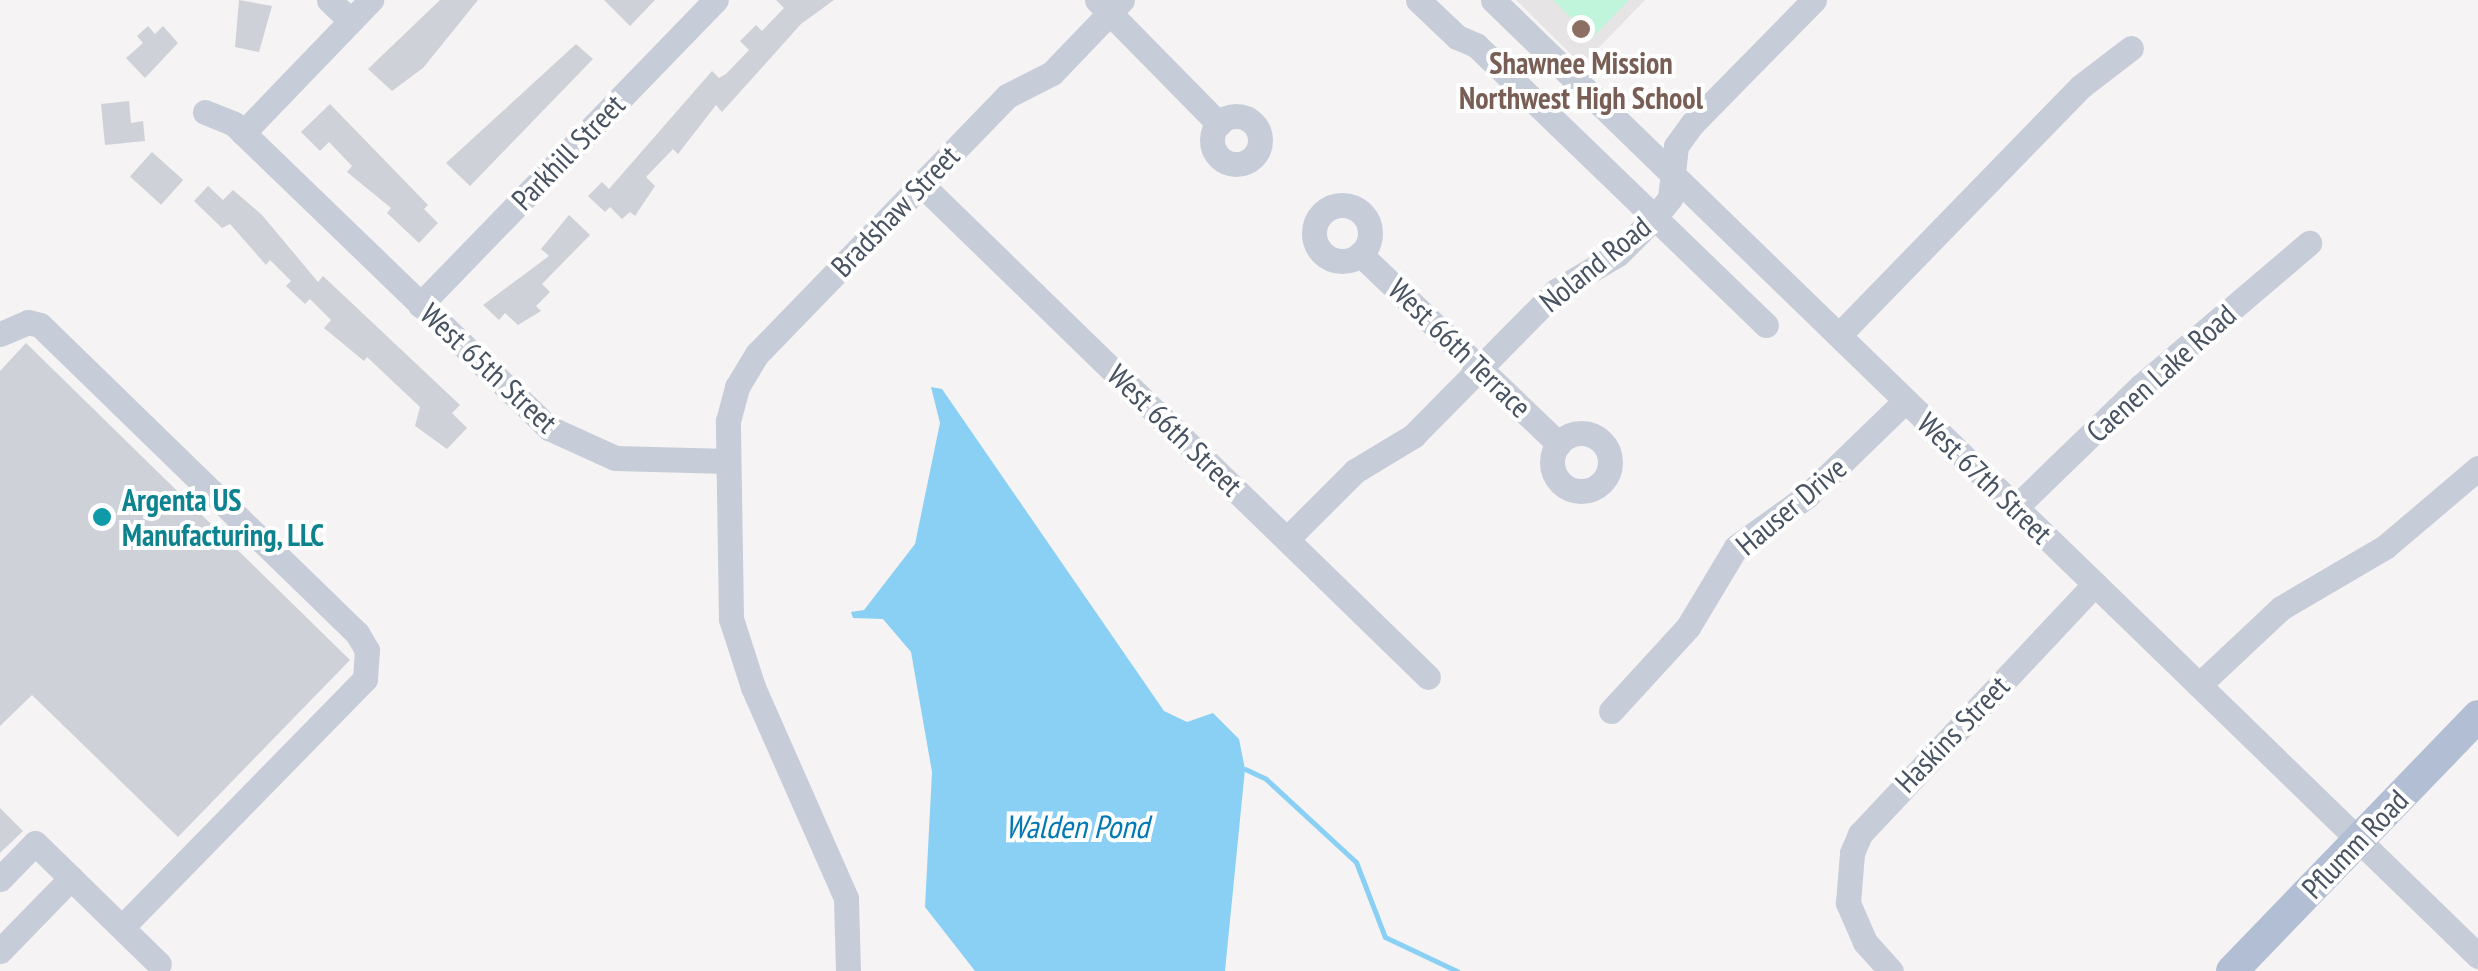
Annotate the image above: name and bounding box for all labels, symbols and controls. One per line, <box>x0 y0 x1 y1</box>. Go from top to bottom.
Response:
marker: Shawnee Mission Northwest High School <box>1570 18 1592 40</box>
place label: Shawnee Mission Northwest High School <box>1459 45 1703 116</box>
street label: Parkhill Street <box>504 87 632 217</box>
street label: Bradshaw Street <box>823 138 967 284</box>
street label: Noland Road <box>1532 209 1658 319</box>
street label: West 66th Terrace <box>1381 271 1539 425</box>
street label: West 65th Street <box>413 296 565 440</box>
street label: Caenen Lake Road <box>2079 297 2243 449</box>
street label: West 66th Street <box>1100 357 1250 503</box>
street label: West 67th Street <box>1910 405 2060 551</box>
street label: Hauser Drive <box>1729 450 1853 562</box>
place label: Argenta US Manufacturing, LLC <box>122 482 326 552</box>
marker: Argenta US Manufacturing, LLC <box>91 506 113 528</box>
street label: Haskins Street <box>1888 668 2016 800</box>
street label: Pflumm Road <box>2294 782 2416 906</box>
water label: Walden Pond <box>1005 807 1149 845</box>

